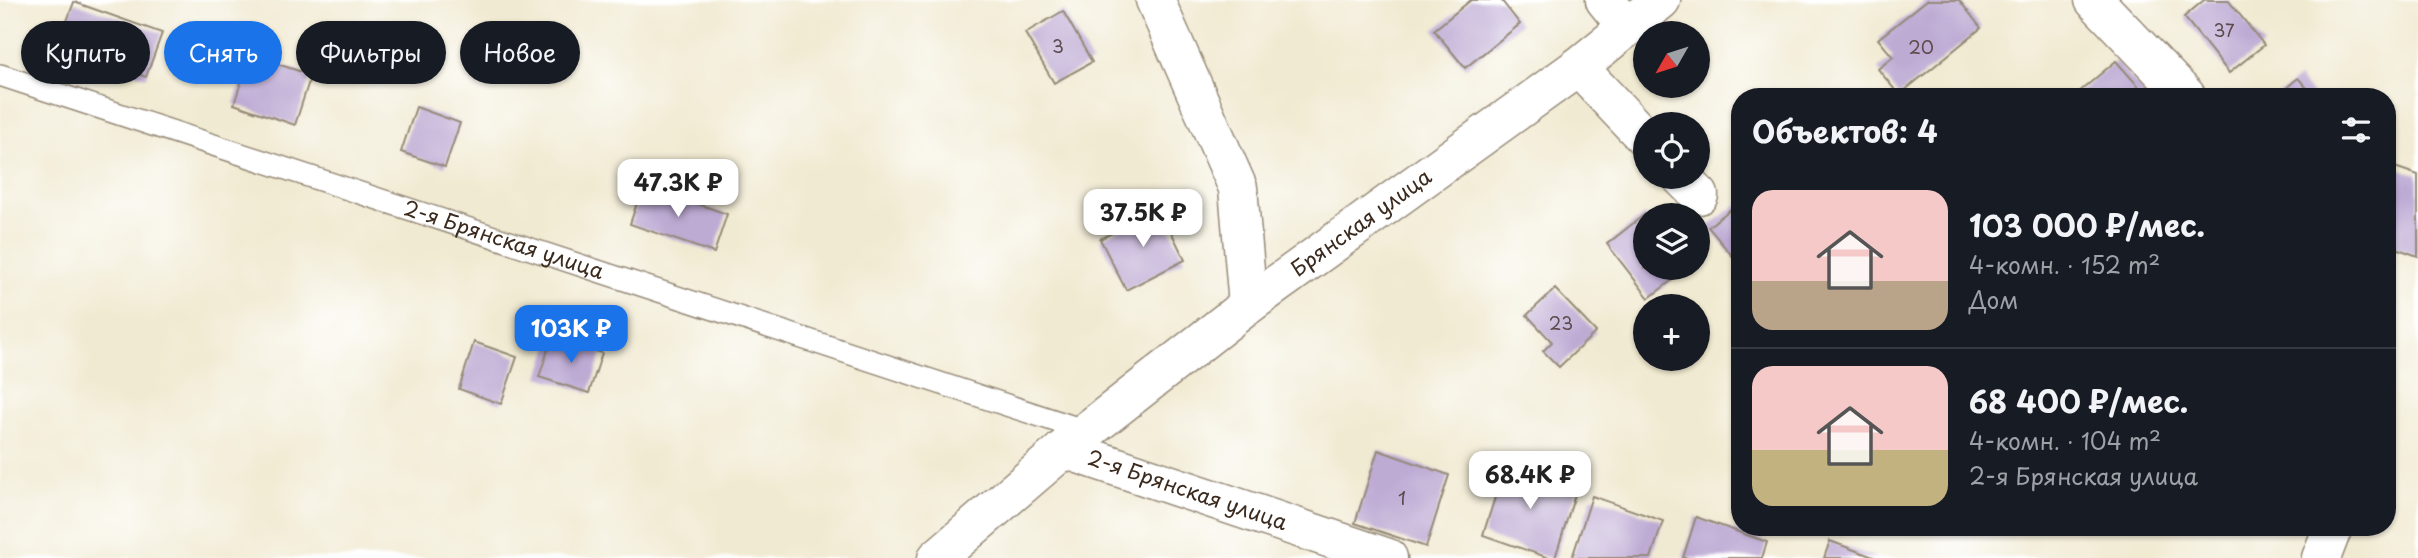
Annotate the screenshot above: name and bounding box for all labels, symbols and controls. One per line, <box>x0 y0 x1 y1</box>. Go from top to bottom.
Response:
house number: 37 <box>2213 16 2235 43</box>
chip: Купить <box>21 21 150 84</box>
chip: Снять <box>164 21 282 84</box>
chip: Фильтры <box>296 21 446 84</box>
chip: Новое <box>460 21 580 84</box>
north arrow <box>1633 21 1710 98</box>
map controls <box>1633 21 1710 371</box>
house number: 3 <box>1052 32 1064 59</box>
house number: 20 <box>1908 33 1934 60</box>
text: Объектов: 4 <box>1752 108 1938 153</box>
icon: filters <box>2337 111 2375 149</box>
button: locate <box>1633 112 1710 189</box>
street label: Брянская улица <box>1283 159 1438 283</box>
pin: 47.3K ₽ <box>613 160 743 219</box>
text: 47.3K ₽ <box>633 164 723 199</box>
street label: 2-я Брянская улица <box>400 190 609 286</box>
pin: 37.5K ₽ <box>1078 190 1208 249</box>
text: 37.5K ₽ <box>1099 194 1187 229</box>
text: 103 000 ₽/мес. <box>1969 202 2205 247</box>
button: layers <box>1633 203 1710 280</box>
icon: home <box>1808 218 1892 302</box>
text: 4-комн. · 152 m² <box>1969 247 2160 282</box>
text: Дом <box>1969 282 2018 317</box>
button: + <box>1633 294 1710 371</box>
pin: 103K ₽ <box>514 306 628 365</box>
house number: 23 <box>1549 309 1573 336</box>
text: 103K ₽ <box>531 310 611 345</box>
text: 68 400 ₽/мес. <box>1969 378 2188 423</box>
icon: home <box>1808 394 1892 478</box>
text: 4-комн. · 104 m² <box>1969 423 2161 458</box>
street label: 2-я Брянская улица <box>1084 440 1293 537</box>
pin: 68.4K ₽ <box>1465 452 1595 511</box>
text: 68.4K ₽ <box>1485 456 1575 491</box>
text: 2-я Брянская улица <box>1969 458 2198 493</box>
house number: 1 <box>1398 484 1406 511</box>

